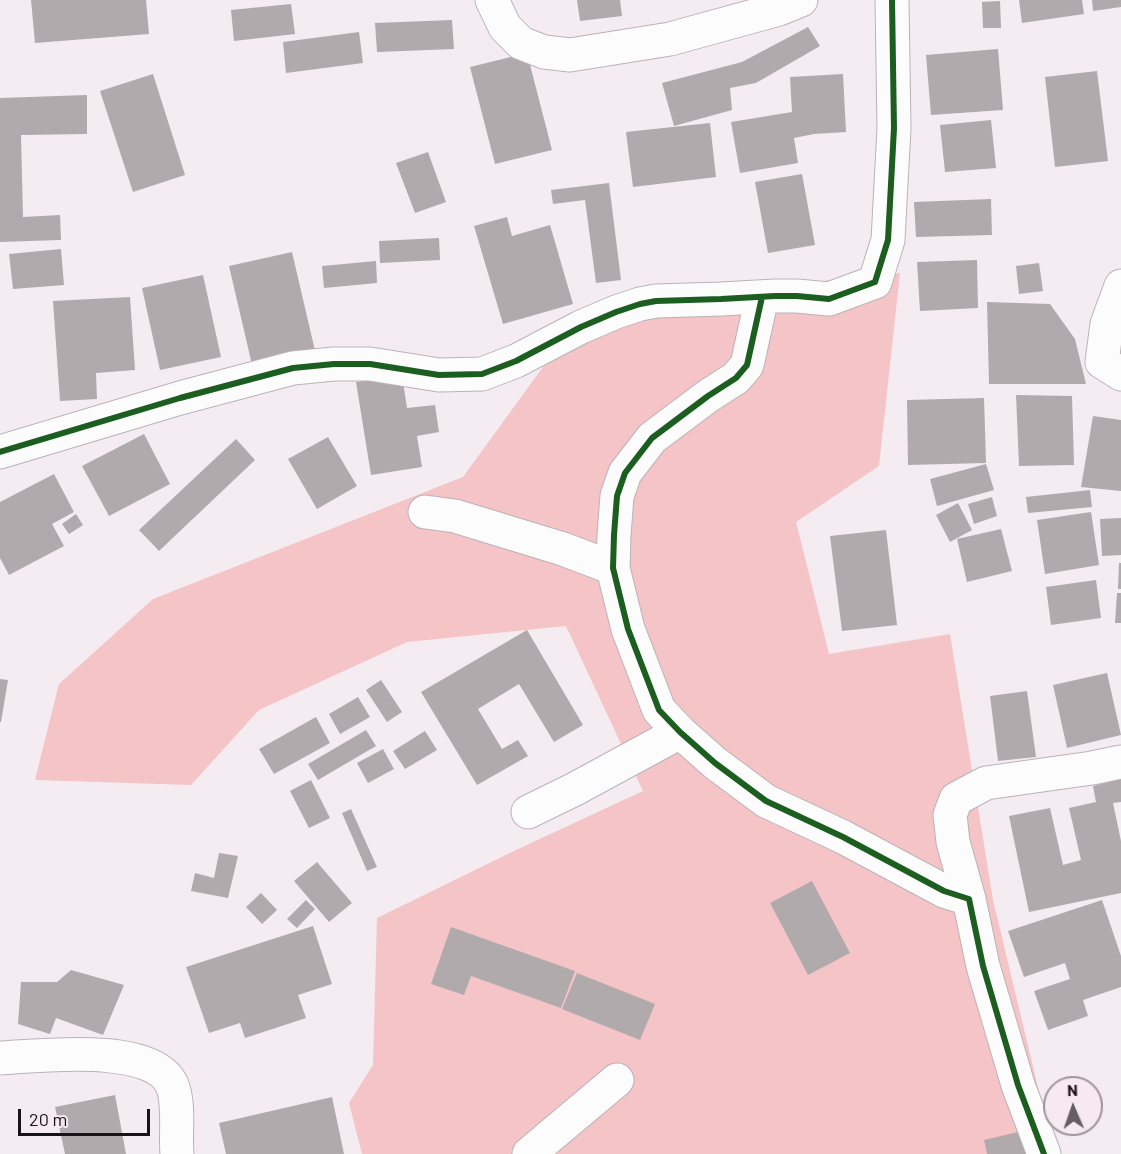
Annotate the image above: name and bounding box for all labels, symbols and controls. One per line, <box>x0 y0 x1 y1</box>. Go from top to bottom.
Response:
north arrow <box>1043 1076 1103 1136</box>
text: N <box>1067 1080 1078 1099</box>
scale bar <box>21 1097 153 1135</box>
text: 20 m <box>29 1108 67 1130</box>

